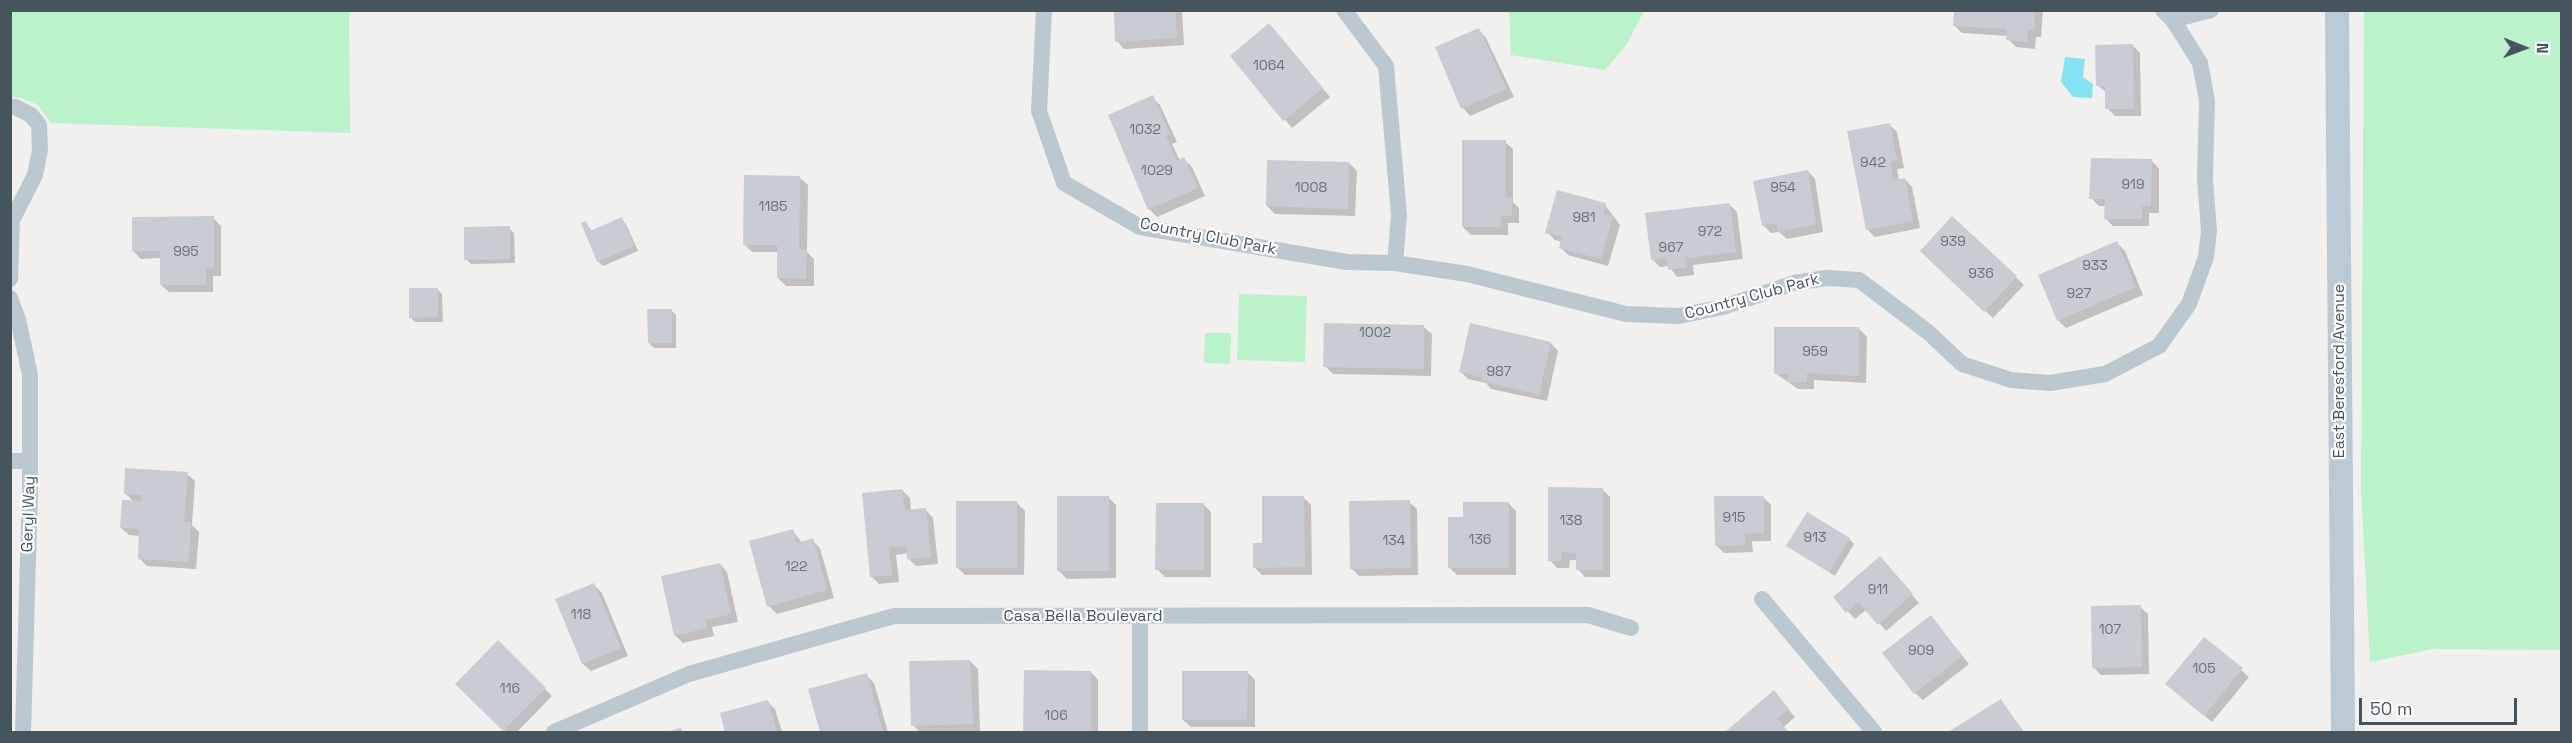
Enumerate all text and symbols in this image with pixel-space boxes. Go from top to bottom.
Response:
north arrow [2494,18,2554,78]
text: N [2532,43,2553,54]
house number: 1064 [1253,58,1285,74]
house number: 1032 [1129,122,1161,138]
house number: 942 [1860,155,1886,171]
house number: 1029 [1141,163,1173,179]
house number: 919 [2122,177,2144,193]
house number: 1008 [1295,180,1327,196]
house number: 954 [1770,180,1796,196]
house number: 1185 [759,199,787,215]
house number: 981 [1572,210,1596,226]
street label: Country Club Park [1138,214,1278,260]
house number: 972 [1698,224,1722,240]
house number: 939 [1940,234,1966,250]
house number: 967 [1659,240,1683,256]
house number: 995 [173,244,199,260]
house number: 933 [2082,258,2108,274]
house number: 936 [1968,266,1994,282]
street label: Country Club Park [1683,270,1821,324]
street label: East Beresford Avenue [2330,284,2350,458]
house number: 927 [2067,286,2091,302]
house number: 1002 [1359,325,1391,341]
house number: 959 [1802,344,1828,360]
house number: 987 [1486,364,1512,380]
street label: Geryl Way [18,475,40,553]
house number: 915 [1723,510,1745,526]
house number: 138 [1559,513,1583,529]
house number: 913 [1804,530,1826,546]
house number: 136 [1469,532,1491,548]
house number: 134 [1382,533,1406,549]
house number: 122 [785,559,807,575]
house number: 911 [1868,582,1888,598]
house number: 118 [571,607,591,623]
street label: Casa Bella Boulevard [1003,607,1163,627]
house number: 107 [2099,622,2121,638]
house number: 909 [1908,643,1934,659]
house number: 105 [2192,661,2216,677]
house number: 116 [500,681,520,697]
scale bar [2362,686,2520,724]
text: 50 m [2370,697,2412,720]
house number: 106 [1044,708,1068,724]

